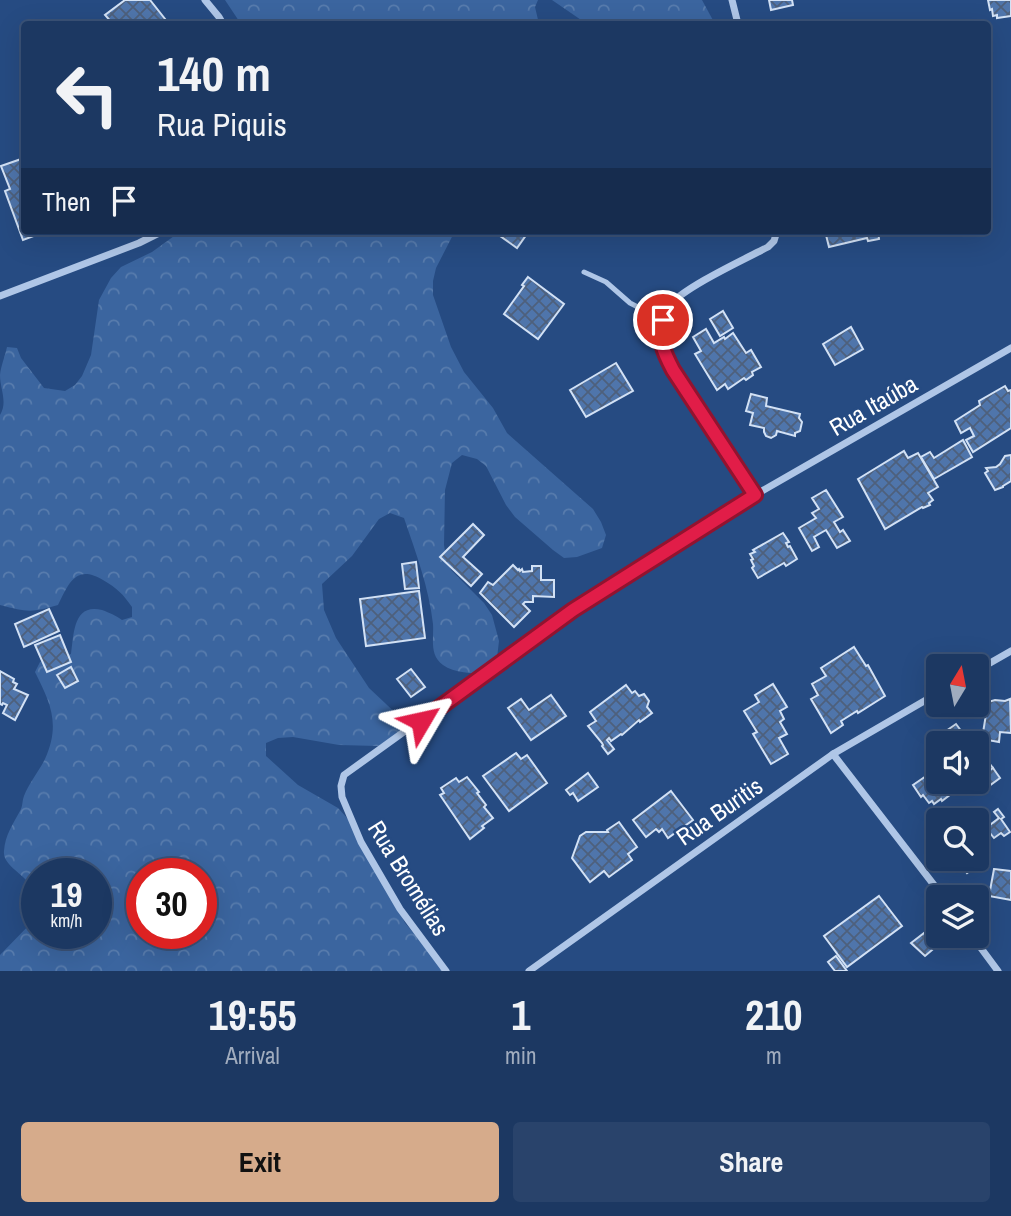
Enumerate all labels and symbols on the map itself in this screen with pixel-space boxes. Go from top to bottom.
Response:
pin [633,290,693,350]
street label: Rua Itaúba [823,367,923,443]
north arrow [926,654,989,718]
position arrow [384,684,458,758]
street label: Rua Buritis [669,770,769,852]
street label: Rua Bromélias [361,814,457,942]
speed limit sign: 30 [126,858,217,949]

